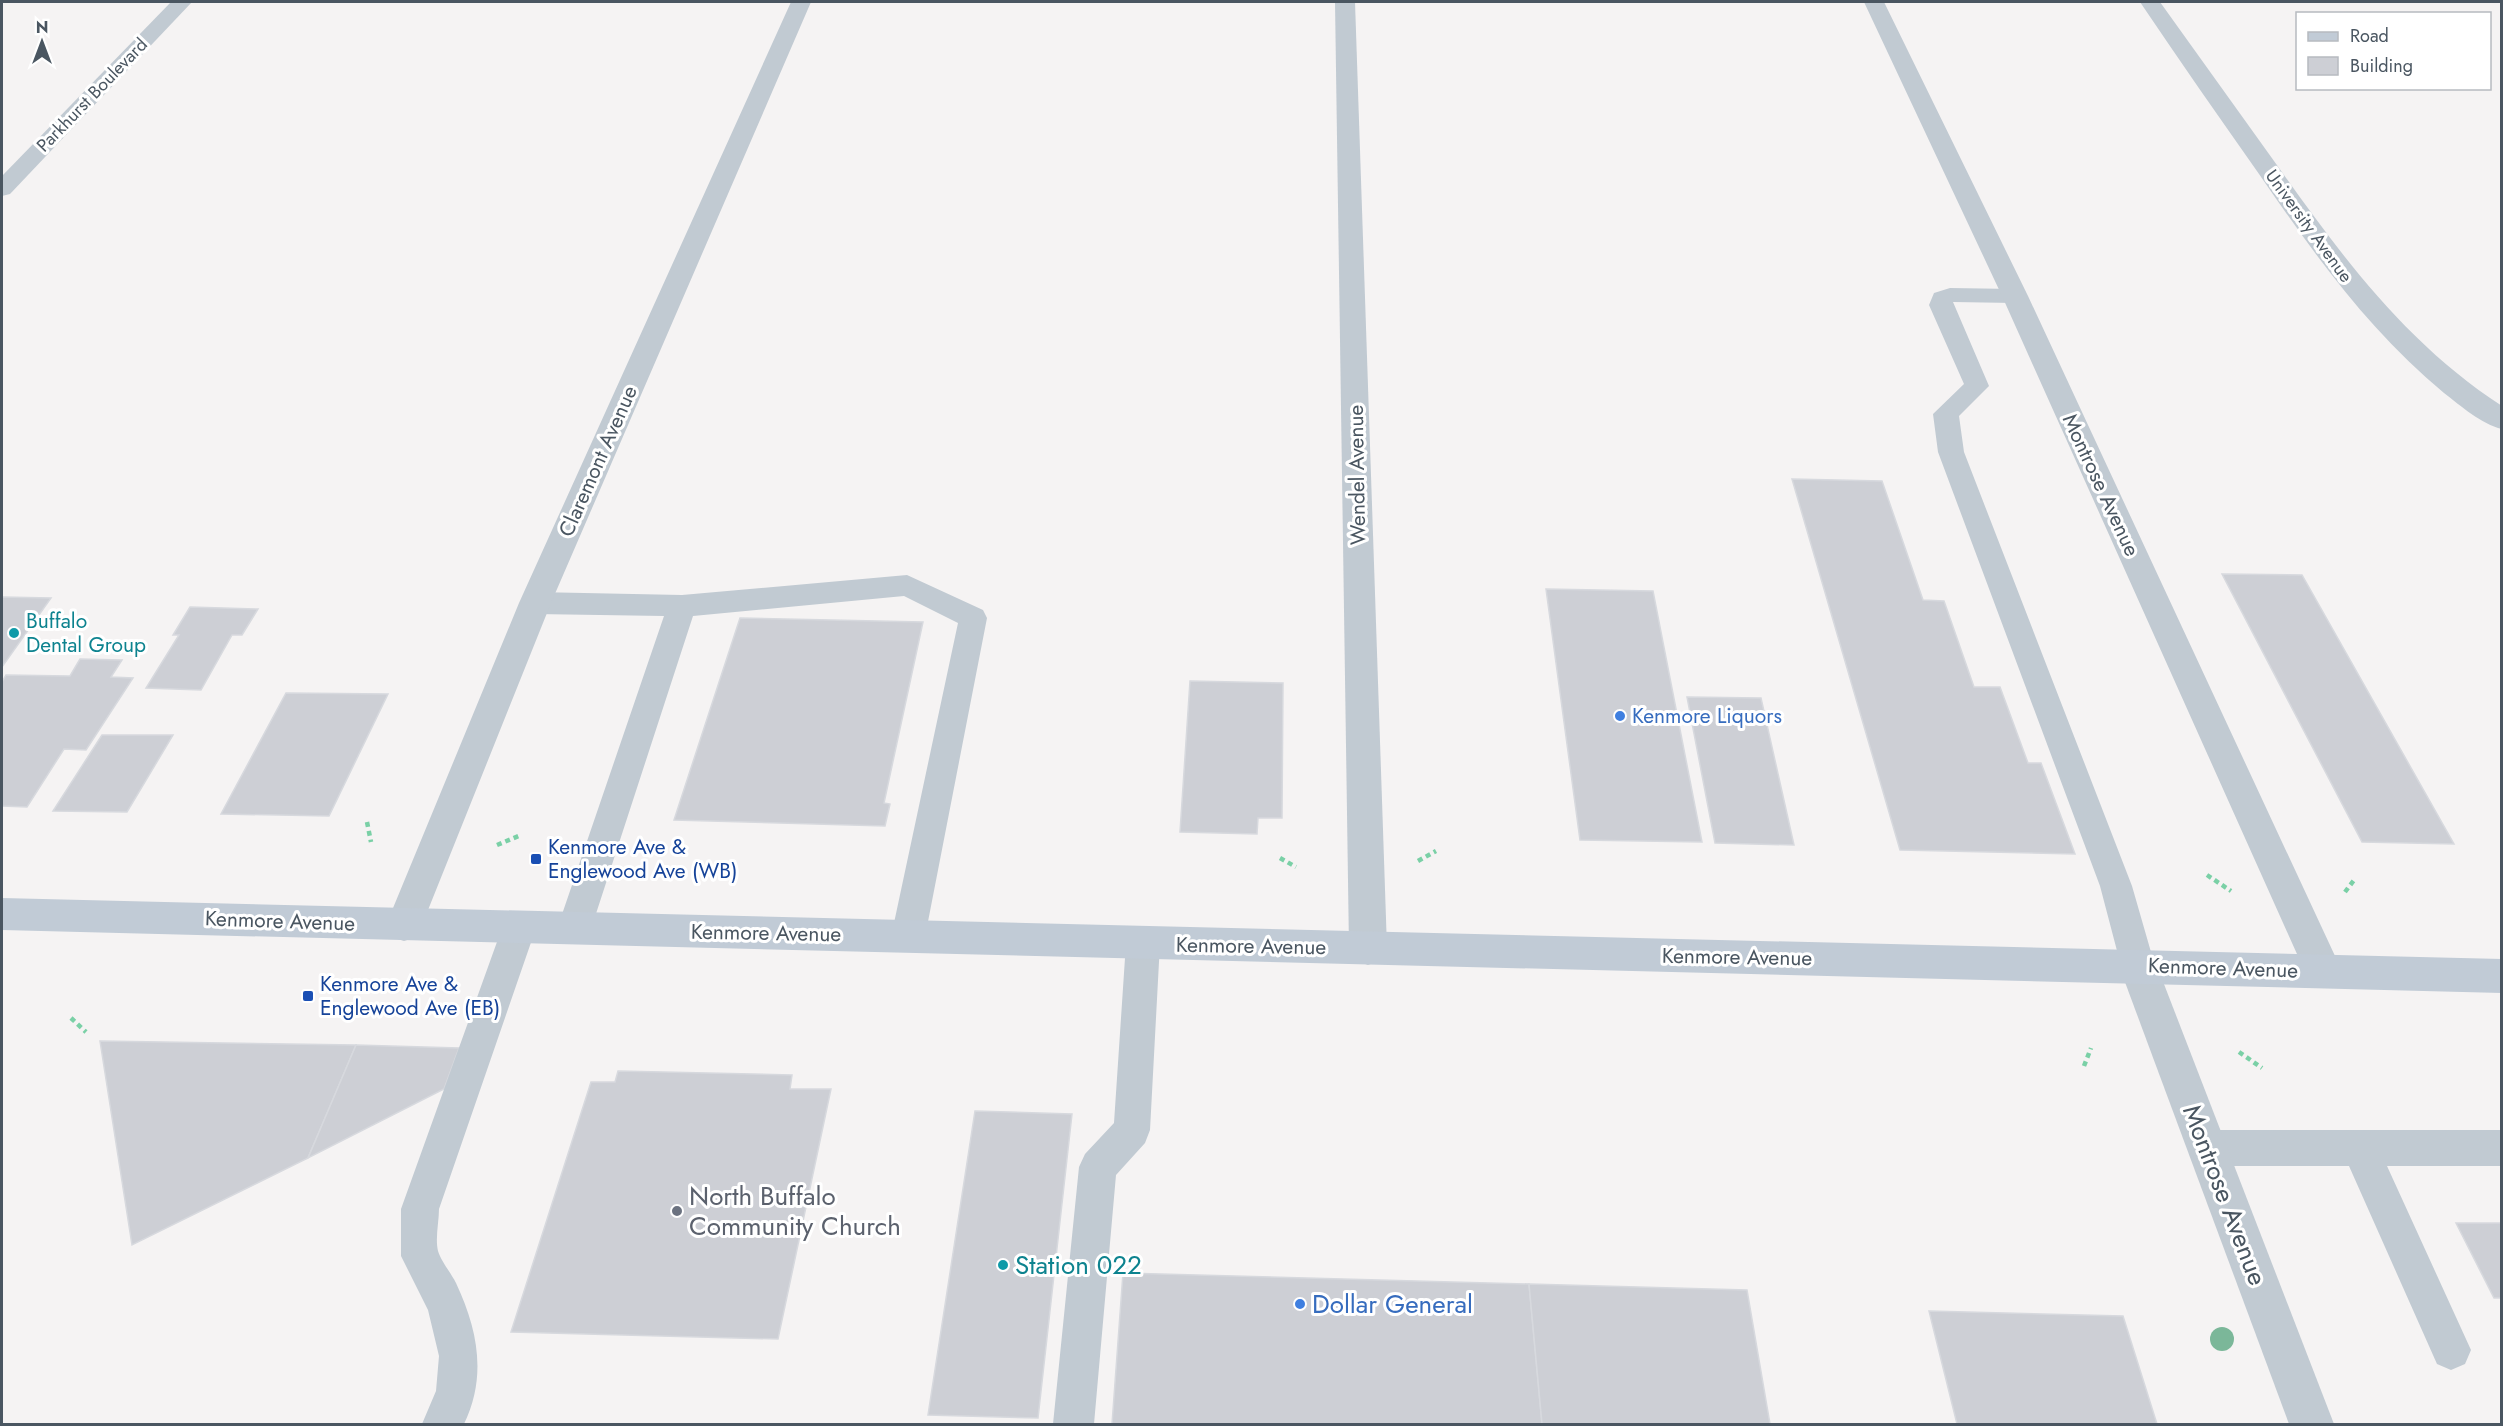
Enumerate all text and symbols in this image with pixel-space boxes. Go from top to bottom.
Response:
north arrow [12,12,72,72]
legend [2296,12,2491,90]
text: N [36,16,48,39]
text: Road [2350,23,2389,49]
street label: Parkhurst Boulevard [31,32,153,158]
text: Building [2350,53,2413,79]
street label: University Avenue [2259,164,2359,288]
street label: Claremont Avenue [551,380,645,541]
street label: Wendel Avenue [1341,404,1373,545]
street label: Montrose Avenue [2055,409,2147,561]
place label: Buffalo Dental Group [26,606,146,660]
marker: Buffalo Dental Group [7,626,21,640]
place label: Kenmore Liquors [1632,701,1782,731]
marker: Kenmore Liquors [1613,709,1627,723]
place label: Kenmore Ave & Englewood Ave (WB) [548,832,737,886]
marker: Kenmore Ave & Englewood Ave (WB) [529,852,543,866]
street label: Kenmore Avenue [204,903,356,939]
street label: Kenmore Avenue [691,917,842,949]
street label: Kenmore Avenue [1176,930,1327,962]
street label: Kenmore Avenue [1662,941,1813,973]
street label: Kenmore Avenue [2147,950,2299,986]
place label: Kenmore Ave & Englewood Ave (EB) [320,969,500,1023]
marker: Kenmore Ave & Englewood Ave (EB) [301,989,315,1003]
street label: Montrose Avenue [2173,1099,2277,1291]
place label: North Buffalo Community Church [689,1177,901,1245]
marker: North Buffalo Community Church [670,1204,684,1218]
place label: Station 022 [1015,1246,1142,1284]
marker: Station 022 [996,1258,1010,1272]
place label: Dollar General [1312,1285,1473,1323]
marker: Dollar General [1293,1297,1307,1311]

